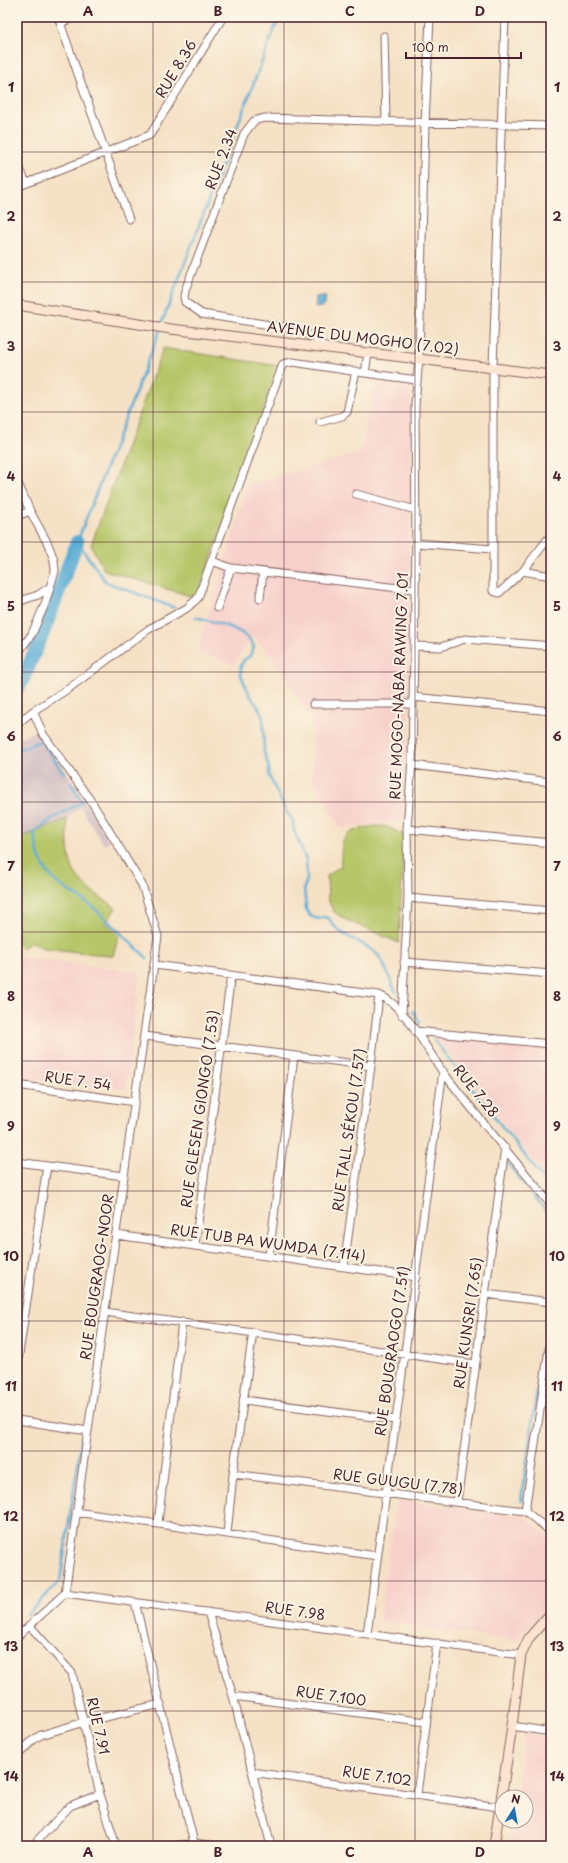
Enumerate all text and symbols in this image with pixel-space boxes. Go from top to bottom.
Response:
text: A [83,1,93,20]
text: B [214,1,223,20]
text: C [345,1,355,20]
text: D [475,1,485,20]
scale bar [406,34,521,60]
street label: RUE 8.36 [150,35,201,102]
text: 100 m [412,38,449,56]
text: 1 [8,77,14,96]
text: 1 [554,77,560,96]
street label: RUE 2.34 [199,125,242,193]
text: 2 [6,206,16,225]
text: 2 [552,206,562,225]
street label: AVENUE DU MOGHO (7.02) [266,315,460,360]
text: 3 [7,336,16,355]
text: 3 [553,336,562,355]
text: 4 [7,466,16,485]
text: 4 [553,466,562,485]
street label: RUE MOGO-NABA RAWING 7.01 [384,572,413,800]
text: 5 [7,596,15,615]
text: 5 [553,596,561,615]
text: 6 [6,726,16,745]
text: 6 [552,726,562,745]
text: 7 [7,856,15,875]
text: 7 [553,856,561,875]
text: 8 [7,986,15,1005]
text: 8 [553,986,561,1005]
street label: RUE GLESEN GIONGO (7.53) [175,1009,224,1209]
street label: RUE TALL SÉKOU (7.57) [327,1047,370,1213]
street label: RUE 7.28 [449,1060,504,1122]
street label: RUE 7. 54 [43,1065,113,1096]
text: 9 [7,1116,15,1135]
text: 9 [553,1116,561,1135]
street label: RUE BOUGRAOG-NOOR [74,1192,119,1361]
street label: RUE TUB PA WUMDA (7.114) [169,1218,367,1267]
text: 10 [3,1246,19,1265]
text: 10 [549,1246,565,1265]
street label: RUE KUNSRI (7.65) [448,1256,487,1390]
street label: RUE BOUGRAOGO (7.51) [369,1264,414,1437]
text: 11 [5,1376,17,1395]
text: 11 [551,1376,563,1395]
street label: RUE GUUGU (7.78) [332,1463,464,1500]
text: 12 [3,1506,19,1525]
text: 12 [549,1506,565,1525]
street label: RUE 7.98 [264,1596,327,1625]
text: 13 [4,1636,19,1655]
text: 13 [550,1636,565,1655]
street label: RUE 7.100 [295,1680,368,1711]
street label: RUE 7.91 [82,1695,115,1757]
street label: RUE 7.102 [341,1760,413,1791]
text: 14 [3,1766,19,1785]
text: 14 [549,1766,565,1785]
north arrow [494,1789,534,1829]
text: N [510,1790,522,1808]
text: A [83,1842,93,1861]
text: B [214,1842,223,1861]
text: C [345,1842,355,1861]
text: D [475,1842,485,1861]

